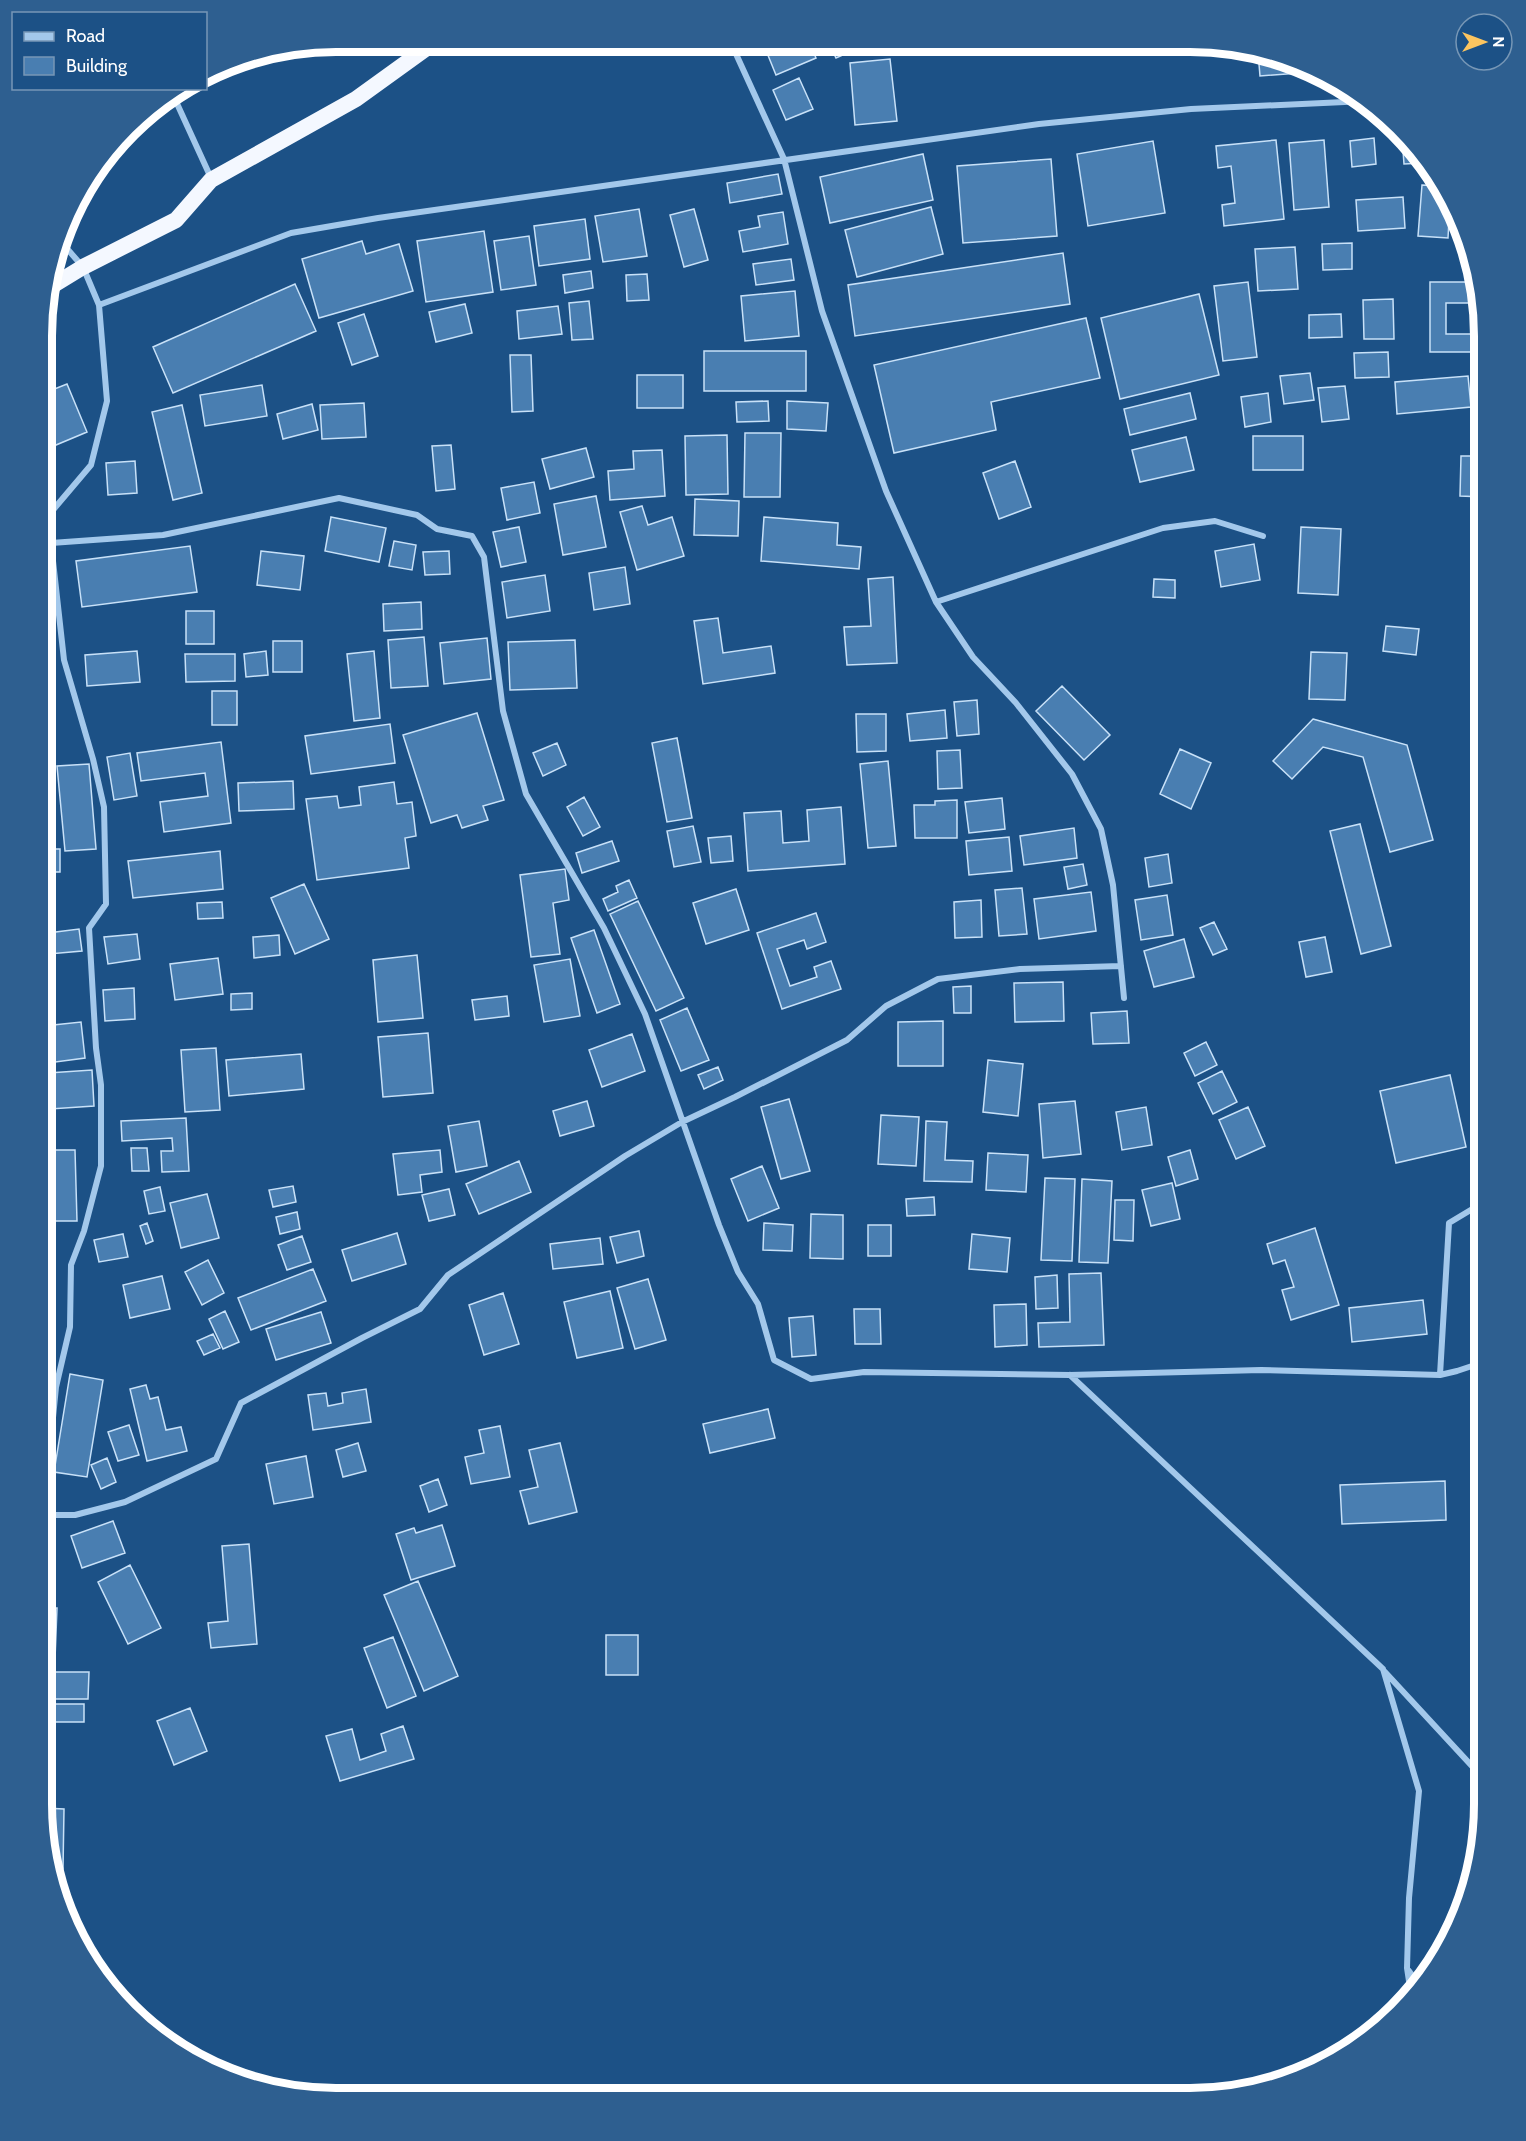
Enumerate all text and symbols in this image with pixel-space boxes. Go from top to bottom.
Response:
legend [12,12,207,90]
north arrow [1454,12,1514,72]
text: Road [66,25,105,47]
text: N [1489,36,1508,48]
text: Building [66,55,128,77]

